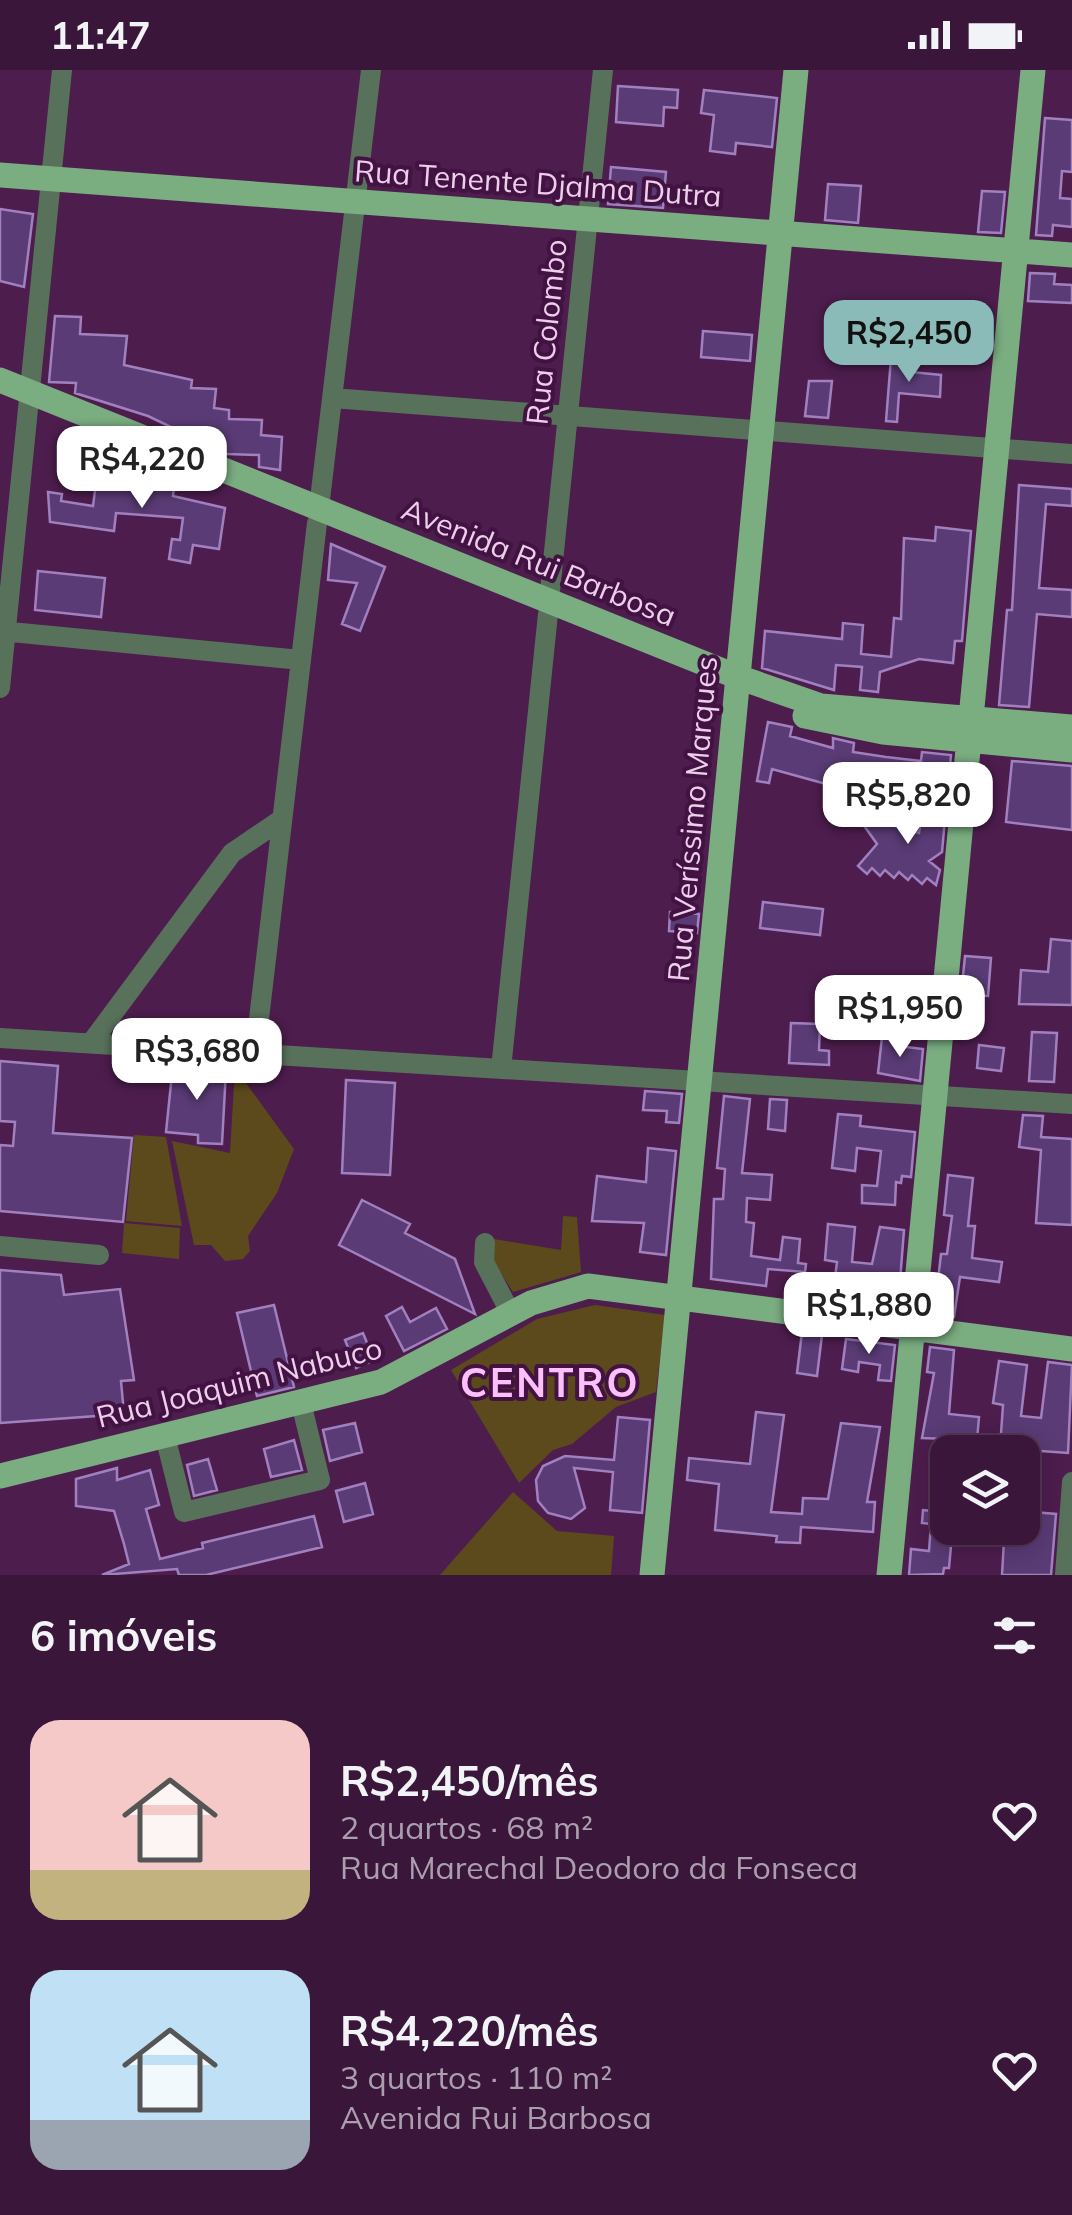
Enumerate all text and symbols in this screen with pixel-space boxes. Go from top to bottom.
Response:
text: 11:47 [50,11,151,59]
street label: Rua Tenente Djalma Dutra [353,151,723,215]
street label: Rua Colombo [517,237,575,427]
pin: R$2,450 [817,300,1001,385]
text: R$2,450 [846,312,972,352]
pin: R$4,220 [50,426,234,511]
text: R$4,220 [79,438,205,478]
street label: Avenida Rui Barbosa [396,490,682,634]
street label: Rua Veríssimo Marques [659,655,725,983]
pin: R$5,820 [816,762,1000,847]
text: R$5,820 [845,774,971,814]
pin: R$1,950 [808,975,992,1060]
text: R$1,950 [837,987,963,1027]
pin: R$3,680 [105,1018,289,1103]
text: R$3,680 [134,1030,260,1070]
pin: R$1,880 [777,1272,961,1357]
text: R$1,880 [806,1284,932,1324]
street label: Rua Joaquim Nabuco [92,1328,386,1436]
district label: CENTRO [460,1357,640,1407]
map controls [930,1435,1040,1545]
button: layers [930,1435,1040,1545]
icon: filters [987,1608,1042,1663]
text: 6 imóveis [30,1609,217,1662]
text: R$2,450/mês [340,1754,598,1807]
icon: home [110,1760,230,1880]
icon: heart [987,1793,1042,1848]
text: 2 quartos · 68 m² [340,1807,593,1847]
text: Rua Marechal Deodoro da Fonseca [340,1847,858,1887]
text: R$4,220/mês [340,2004,598,2057]
icon: home [110,2010,230,2130]
icon: heart [987,2043,1042,2098]
text: 3 quartos · 110 m² [340,2057,612,2097]
text: Avenida Rui Barbosa [340,2097,652,2137]

